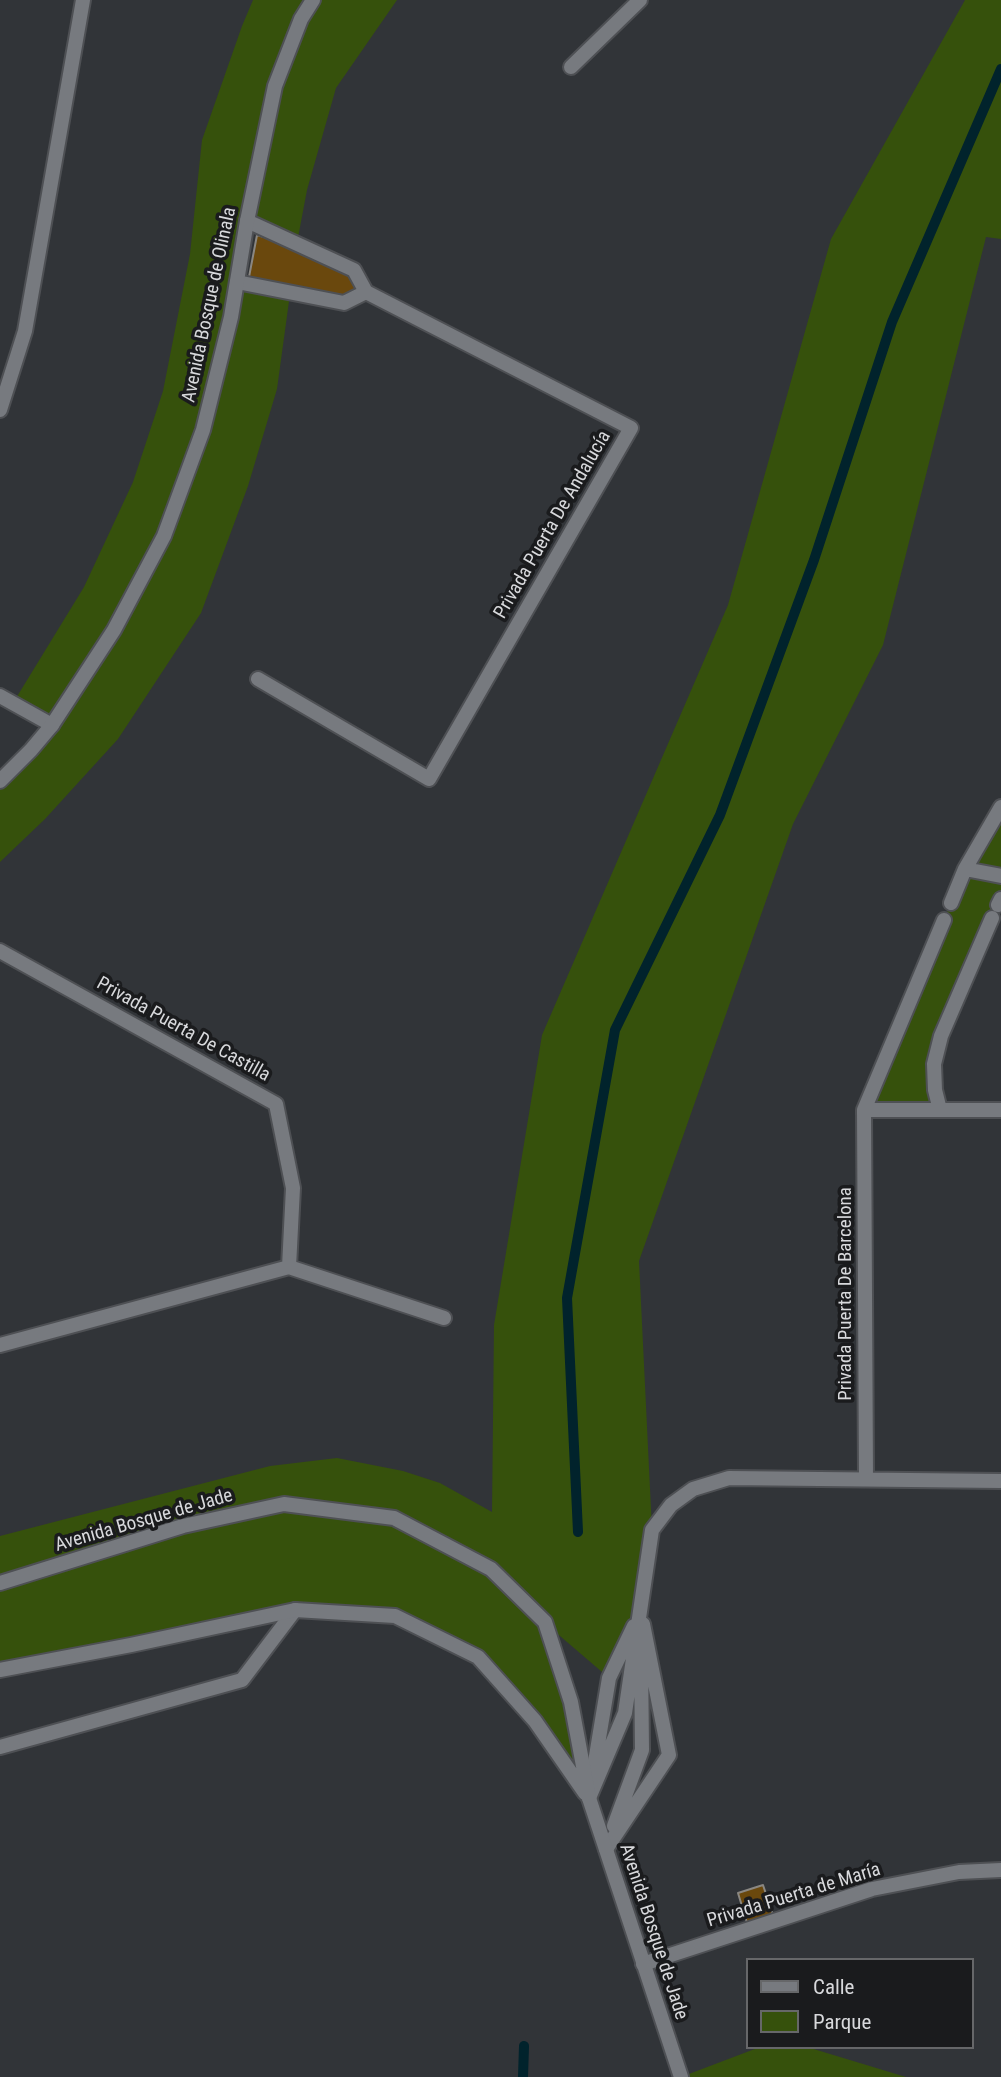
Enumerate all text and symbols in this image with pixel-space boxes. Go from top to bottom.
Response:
street label: Avenida Bosque de Olinala [178,205,242,405]
street label: Privada Puerta De Andalucía [490,427,616,623]
street label: Privada Puerta De Castilla [92,973,274,1087]
street label: Privada Puerta De Barcelona [835,1187,857,1401]
street label: Avenida Bosque de Jade [53,1485,235,1557]
street label: Avenida Bosque de Jade [614,1841,692,2023]
street label: Privada Puerta de María [705,1859,883,1933]
legend [746,1958,973,2049]
text: Calle [813,1975,854,1999]
text: Parque [813,2010,871,2034]

